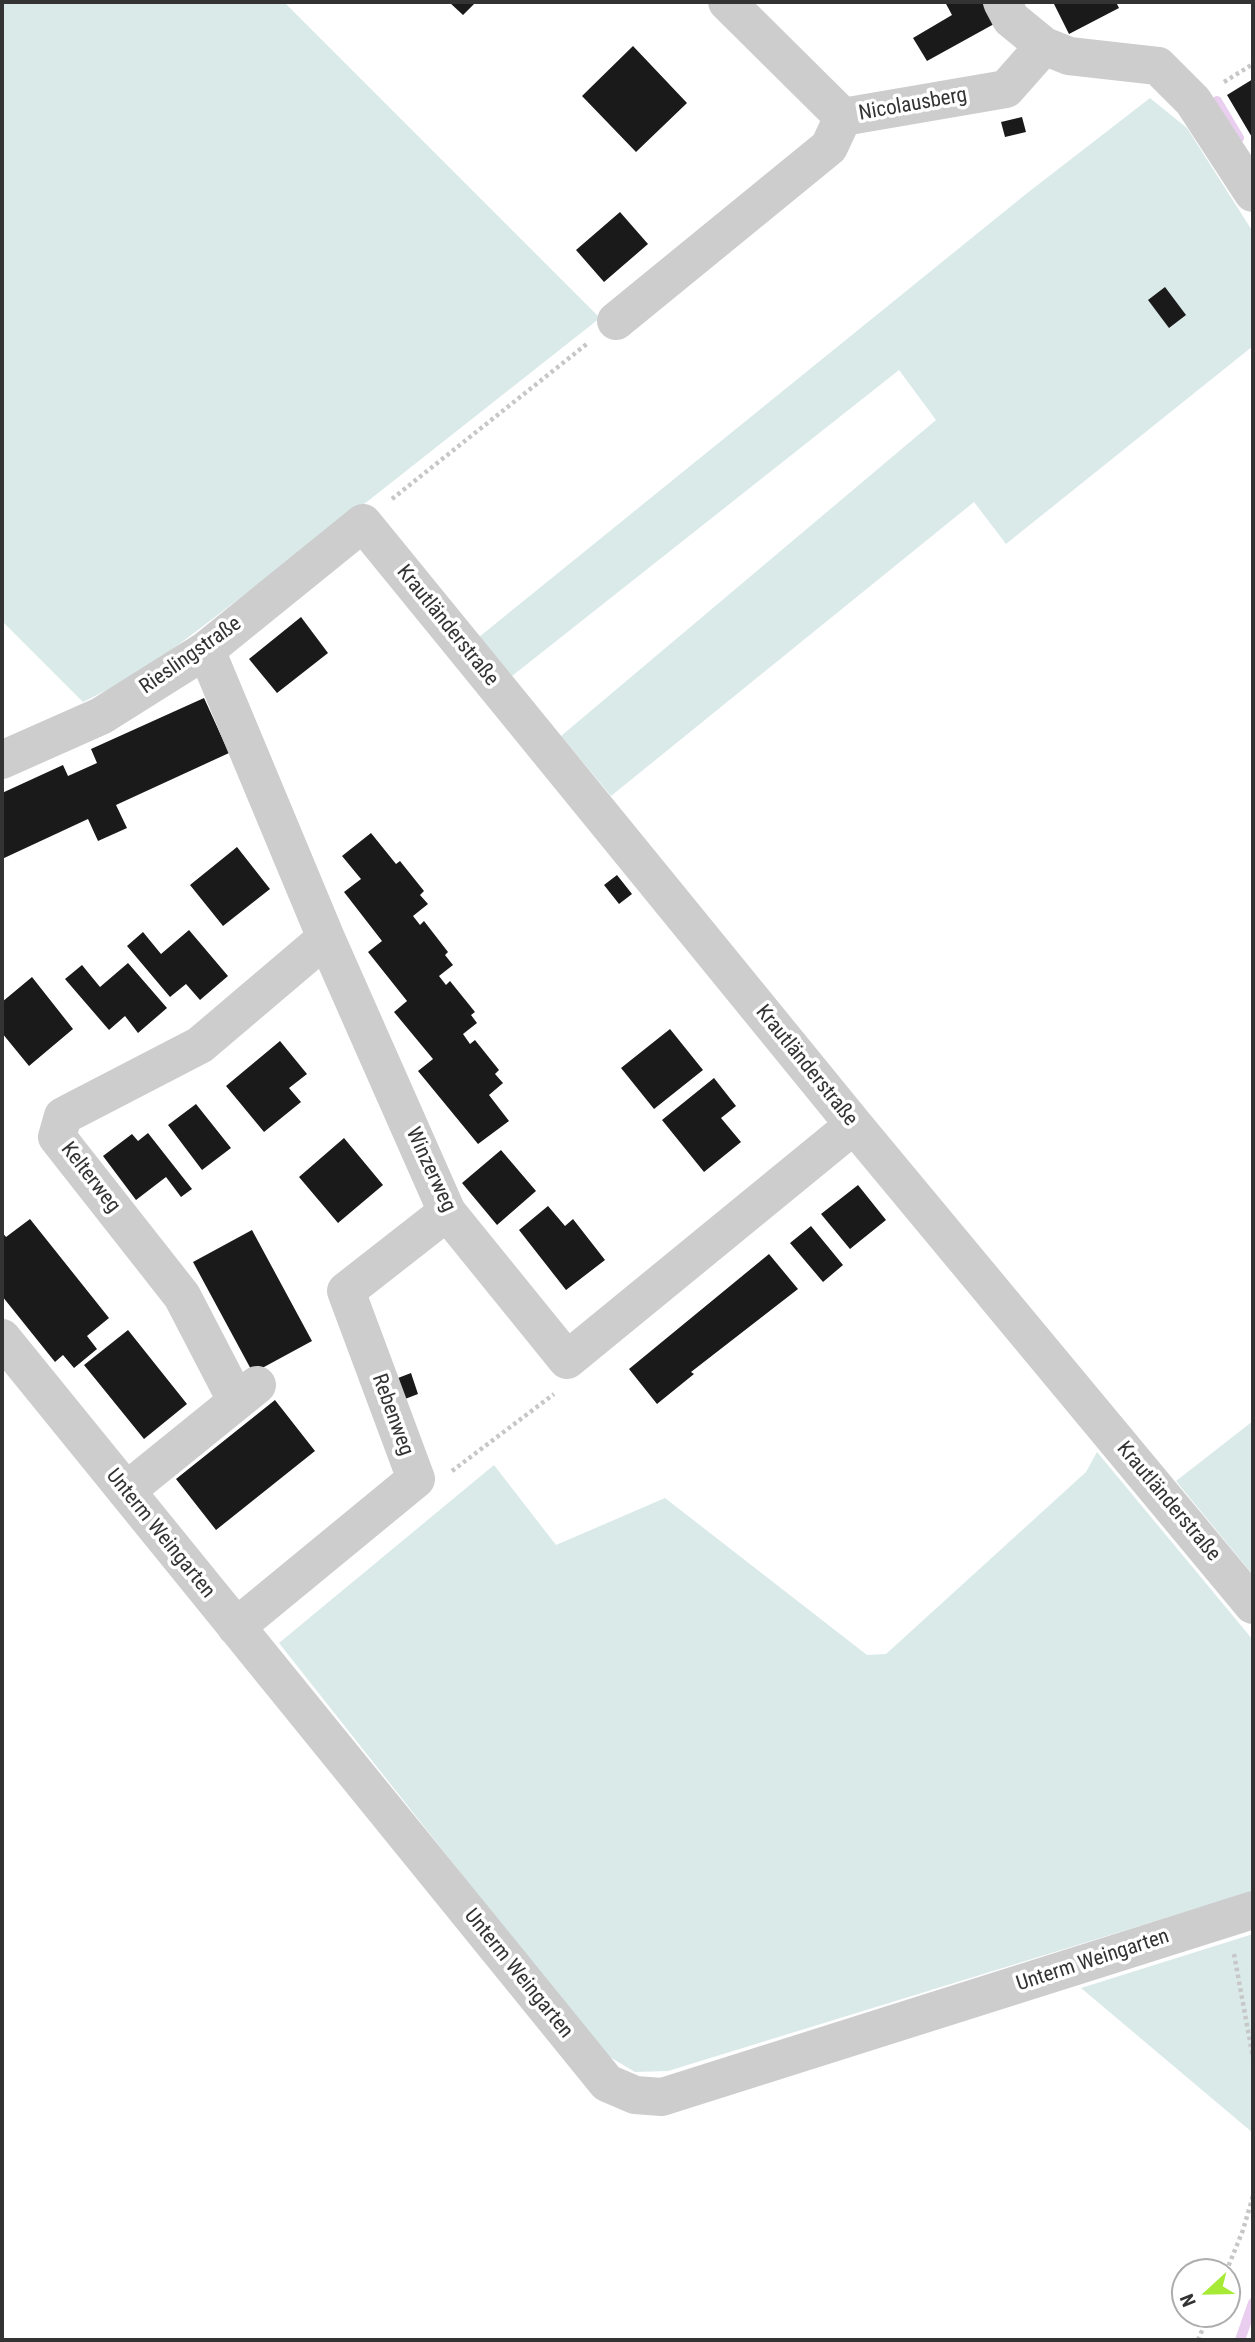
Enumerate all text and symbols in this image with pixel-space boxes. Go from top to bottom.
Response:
street label: Nicolausberg [857,83,969,127]
street label: Krautländerstraße [391,560,503,692]
street label: Rieslingstraße [135,612,247,700]
street label: Krautländerstraße [750,1000,862,1132]
street label: Winzerweg [399,1124,461,1216]
street label: Kelterweg [55,1138,125,1218]
street label: Rebenweg [366,1371,418,1459]
street label: Krautländerstraße [1111,1437,1225,1567]
street label: Unterm Weingarten [100,1464,220,1604]
street label: Unterm Weingarten [458,1904,578,2044]
street label: Unterm Weingarten [1013,1924,1173,1998]
north arrow [1171,2258,1241,2328]
text: N [1175,2291,1201,2310]

